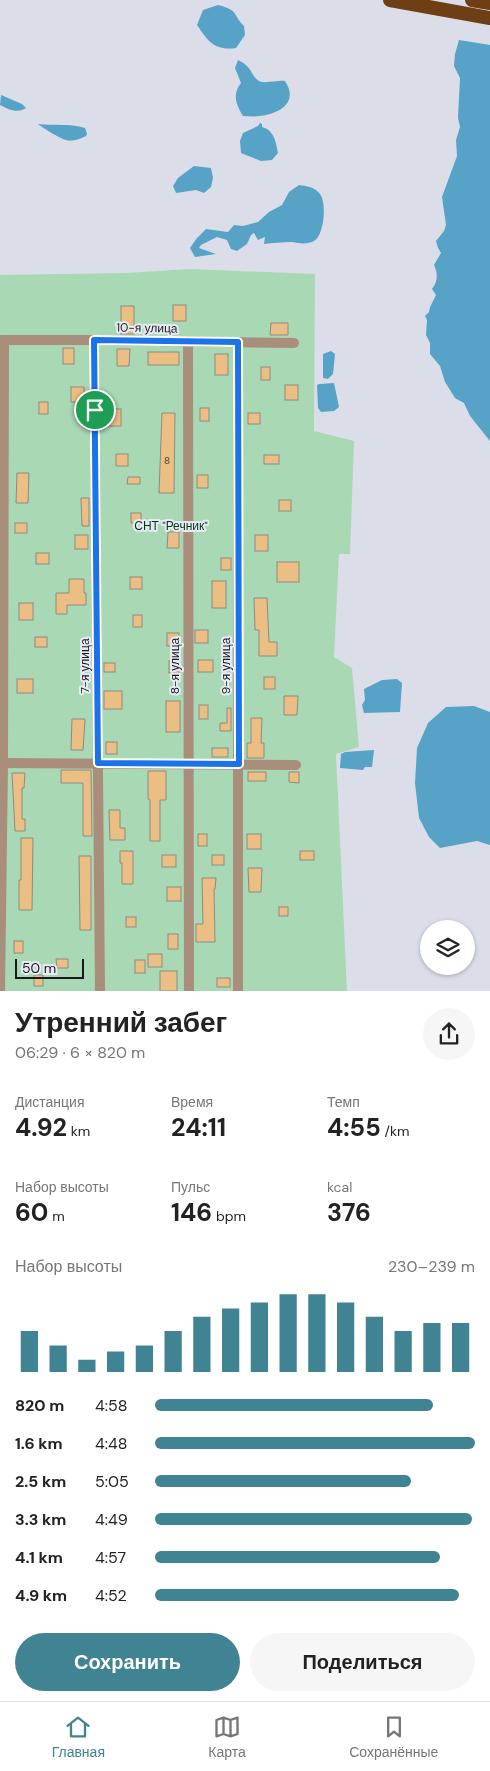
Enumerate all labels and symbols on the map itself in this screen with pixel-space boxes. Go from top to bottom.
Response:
street label: 10-я улица [116,319,178,337]
pin [74,389,116,431]
house number: 8 [164,454,170,467]
park label: СНТ "Речник" [134,518,208,534]
street label: 8-я улица [167,637,183,694]
street label: 9-я улица [218,637,234,694]
street label: 7-я улица [77,638,93,694]
scale bar [15,956,84,979]

